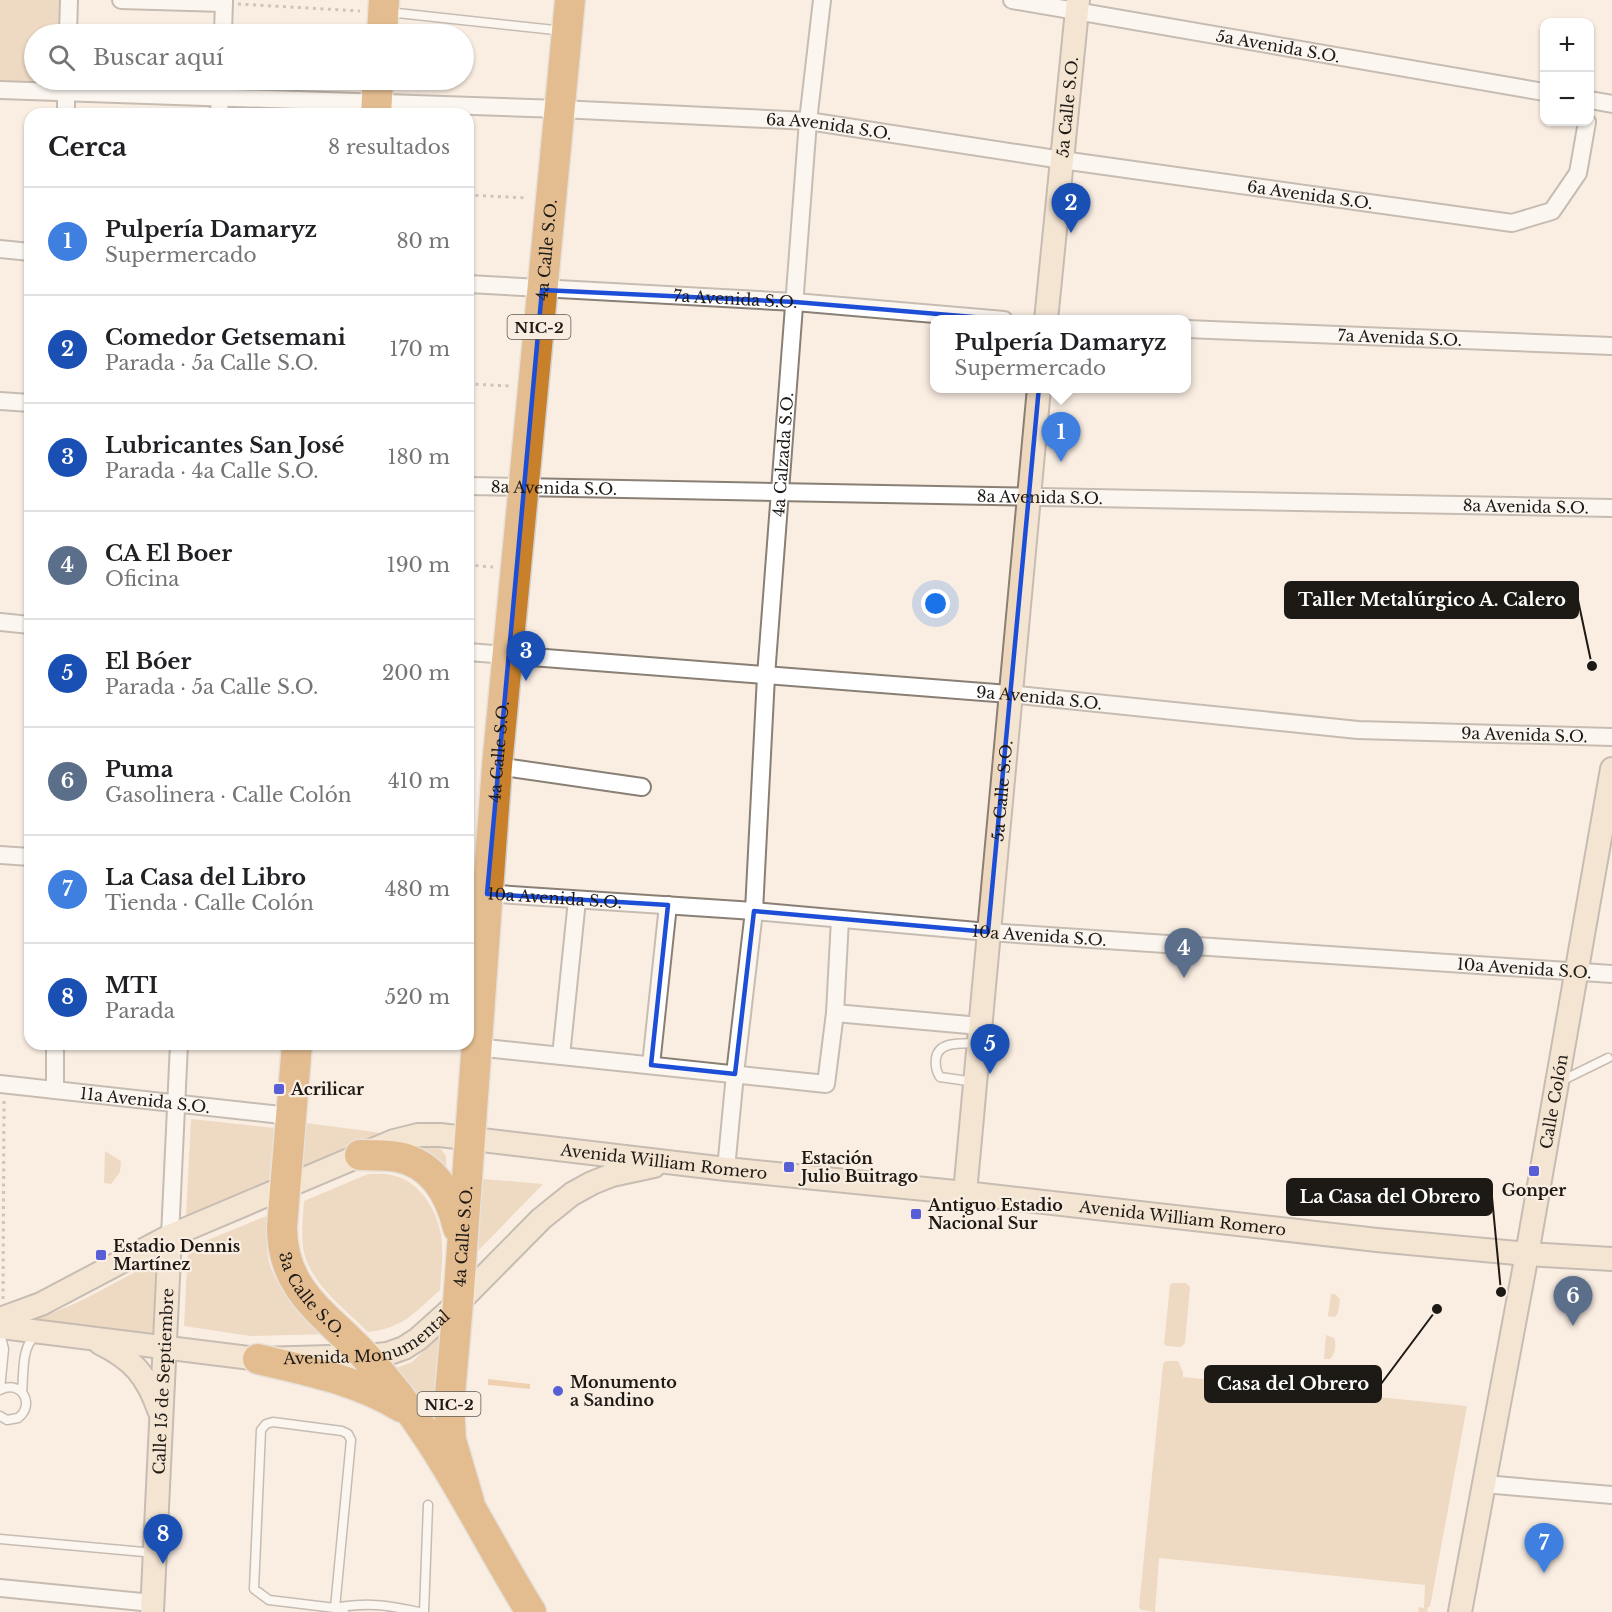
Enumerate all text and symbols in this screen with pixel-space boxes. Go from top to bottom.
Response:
map controls [1540,18,1594,126]
button: + [1540,18,1594,72]
search box [24,24,474,90]
street label: 5a Avenida S.O. [1215,25,1342,67]
icon: search [45,41,78,74]
text: Buscar aquí [93,44,224,71]
street label: 5a Calle S.O. [1052,56,1082,158]
button: − [1540,72,1594,126]
street label: 6a Avenida S.O. [766,109,893,144]
text: Cerca [48,131,127,163]
text: 8 resultados [328,135,450,159]
street label: 6a Avenida S.O. [1246,176,1374,213]
pin: 2 [1052,184,1090,233]
street label: 4a Calle S.O. [531,198,561,301]
text: Pulpería Damaryz [105,216,317,243]
text: 1 [63,229,72,253]
text: 80 m [396,229,450,253]
text: Supermercado [105,243,257,267]
street label: 7a Avenida S.O. [673,285,799,312]
road number: NIC-2 [508,315,570,339]
popup [930,315,1191,393]
text: Comedor Getsemani [105,324,346,351]
street label: 7a Avenida S.O. [1337,325,1462,350]
text: Pulpería Damaryz [954,329,1167,356]
text: 2 [61,337,74,361]
text: 170 m [390,337,450,361]
text: Parada · 5a Calle S.O. [105,351,318,375]
text: Supermercado [954,356,1106,380]
street label: 4a Calzada S.O. [768,392,797,517]
pin: 1 [1042,412,1080,462]
text: Lubricantes San José [105,432,344,459]
text: 3 [61,445,74,469]
text: 180 m [387,445,450,469]
text: Parada · 4a Calle S.O. [105,459,319,483]
street label: 8a Avenida S.O. [491,476,617,499]
street label: 8a Avenida S.O. [977,486,1103,508]
street label: 8a Avenida S.O. [1463,495,1589,518]
text: CA El Boer [105,540,232,567]
text: 4 [61,553,74,577]
text: 190 m [387,553,450,577]
text: Oficina [105,567,179,591]
callout: Taller Metalúrgico A. Calero [1285,582,1578,618]
your location [921,589,950,618]
text: Taller Metalúrgico A. Calero [1298,589,1566,611]
pin: 3 [506,632,546,681]
text: El Bóer [105,648,191,675]
text: 5 [62,661,73,685]
text: 200 m [382,661,450,685]
text: Parada · 5a Calle S.O. [105,675,318,699]
street label: 9a Avenida S.O. [975,681,1103,714]
street label: 4a Calle S.O. [484,700,513,803]
street label: 9a Avenida S.O. [1461,723,1588,746]
street label: 5a Calle S.O. [987,739,1017,842]
text: Puma [105,756,173,783]
text: 6 [61,769,74,793]
text: 410 m [388,769,450,793]
text: Gasolinera · Calle Colón [105,783,352,807]
text: La Casa del Libro [105,864,306,891]
text: 7 [62,877,73,901]
text: 480 m [385,877,450,901]
street label: 10a Avenida S.O. [487,883,623,912]
text: Tienda · Calle Colón [105,891,314,915]
street label: 10a Avenida S.O. [971,921,1107,950]
pin: 4 [1164,928,1204,978]
street label: 10a Avenida S.O. [1456,954,1592,983]
text: MTI [105,972,158,999]
text: 8 [61,985,74,1009]
text: 520 m [385,985,450,1009]
text: Parada [105,999,175,1023]
pin: 5 [970,1024,1010,1074]
street label: Calle Colón [1536,1053,1572,1150]
place label: Acrilicar [290,1079,364,1099]
marker: Acrilicar [272,1082,286,1096]
street label: 11a Avenida S.O. [79,1083,211,1117]
street label: Avenida William Romero [558,1139,768,1183]
place label: Estación Julio Buitrago [798,1148,918,1186]
marker: Estación Julio Buitrago [782,1160,796,1174]
marker: Gonper [1527,1164,1541,1178]
callout: La Casa del Obrero [1287,1179,1492,1215]
place label: Gonper [1502,1180,1566,1200]
street label: 4a Calle S.O. [449,1185,477,1288]
text: La Casa del Obrero [1300,1186,1481,1208]
place label: Antiguo Estadio Nacional Sur [927,1195,1063,1233]
street label: Avenida William Romero [1077,1196,1287,1240]
marker: Antiguo Estadio Nacional Sur [909,1207,923,1221]
place label: Estadio Dennis Martínez [113,1236,240,1274]
marker: Estadio Dennis Martínez [94,1248,108,1262]
street label: 3a Calle S.O. [275,1250,350,1341]
pin: 6 [1554,1276,1592,1326]
street label: Calle 15 de Septiembre [149,1288,177,1475]
street label: Avenida Monumental [282,1306,454,1368]
callout: Casa del Obrero [1205,1366,1381,1402]
place label: Monumento a Sandino [570,1372,677,1410]
text: Casa del Obrero [1217,1373,1369,1395]
marker: Monumento a Sandino [551,1384,565,1398]
road number: NIC-2 [418,1392,480,1416]
pin: 8 [144,1514,182,1564]
pin: 7 [1524,1524,1564,1573]

